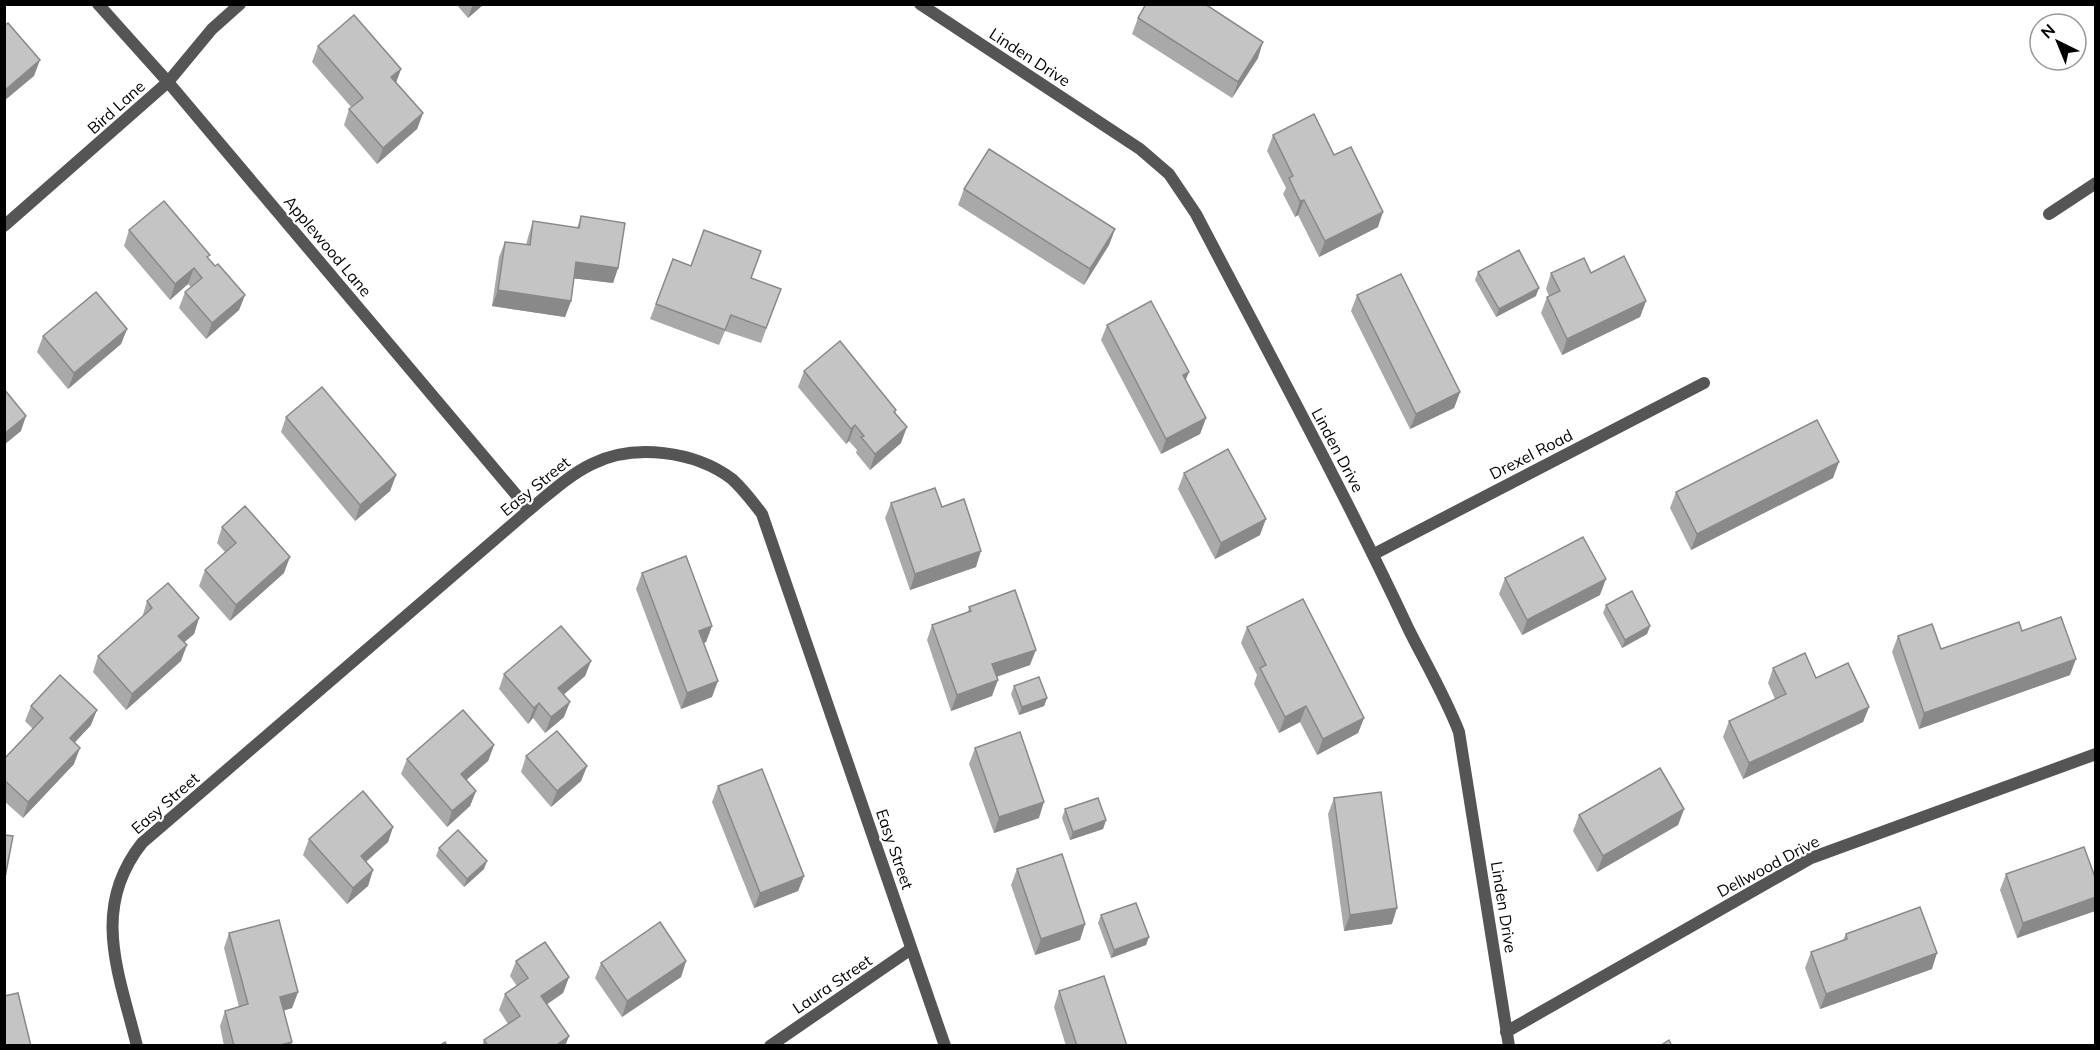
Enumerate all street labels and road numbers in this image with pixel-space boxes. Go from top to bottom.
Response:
street label: Linden Drive [986,23,1074,91]
street label: Bird Lane [83,76,149,138]
street label: Applewood Lane [280,191,376,301]
street label: Linden Drive [1307,405,1369,495]
street label: Drexel Road [1486,425,1576,483]
street label: Easy Street [496,452,574,520]
street label: Easy Street [127,768,203,838]
street label: Easy Street [872,806,918,892]
street label: Dellwood Drive [1714,831,1822,901]
street label: Linden Drive [1487,860,1521,954]
street label: Laura Street [789,950,876,1018]

